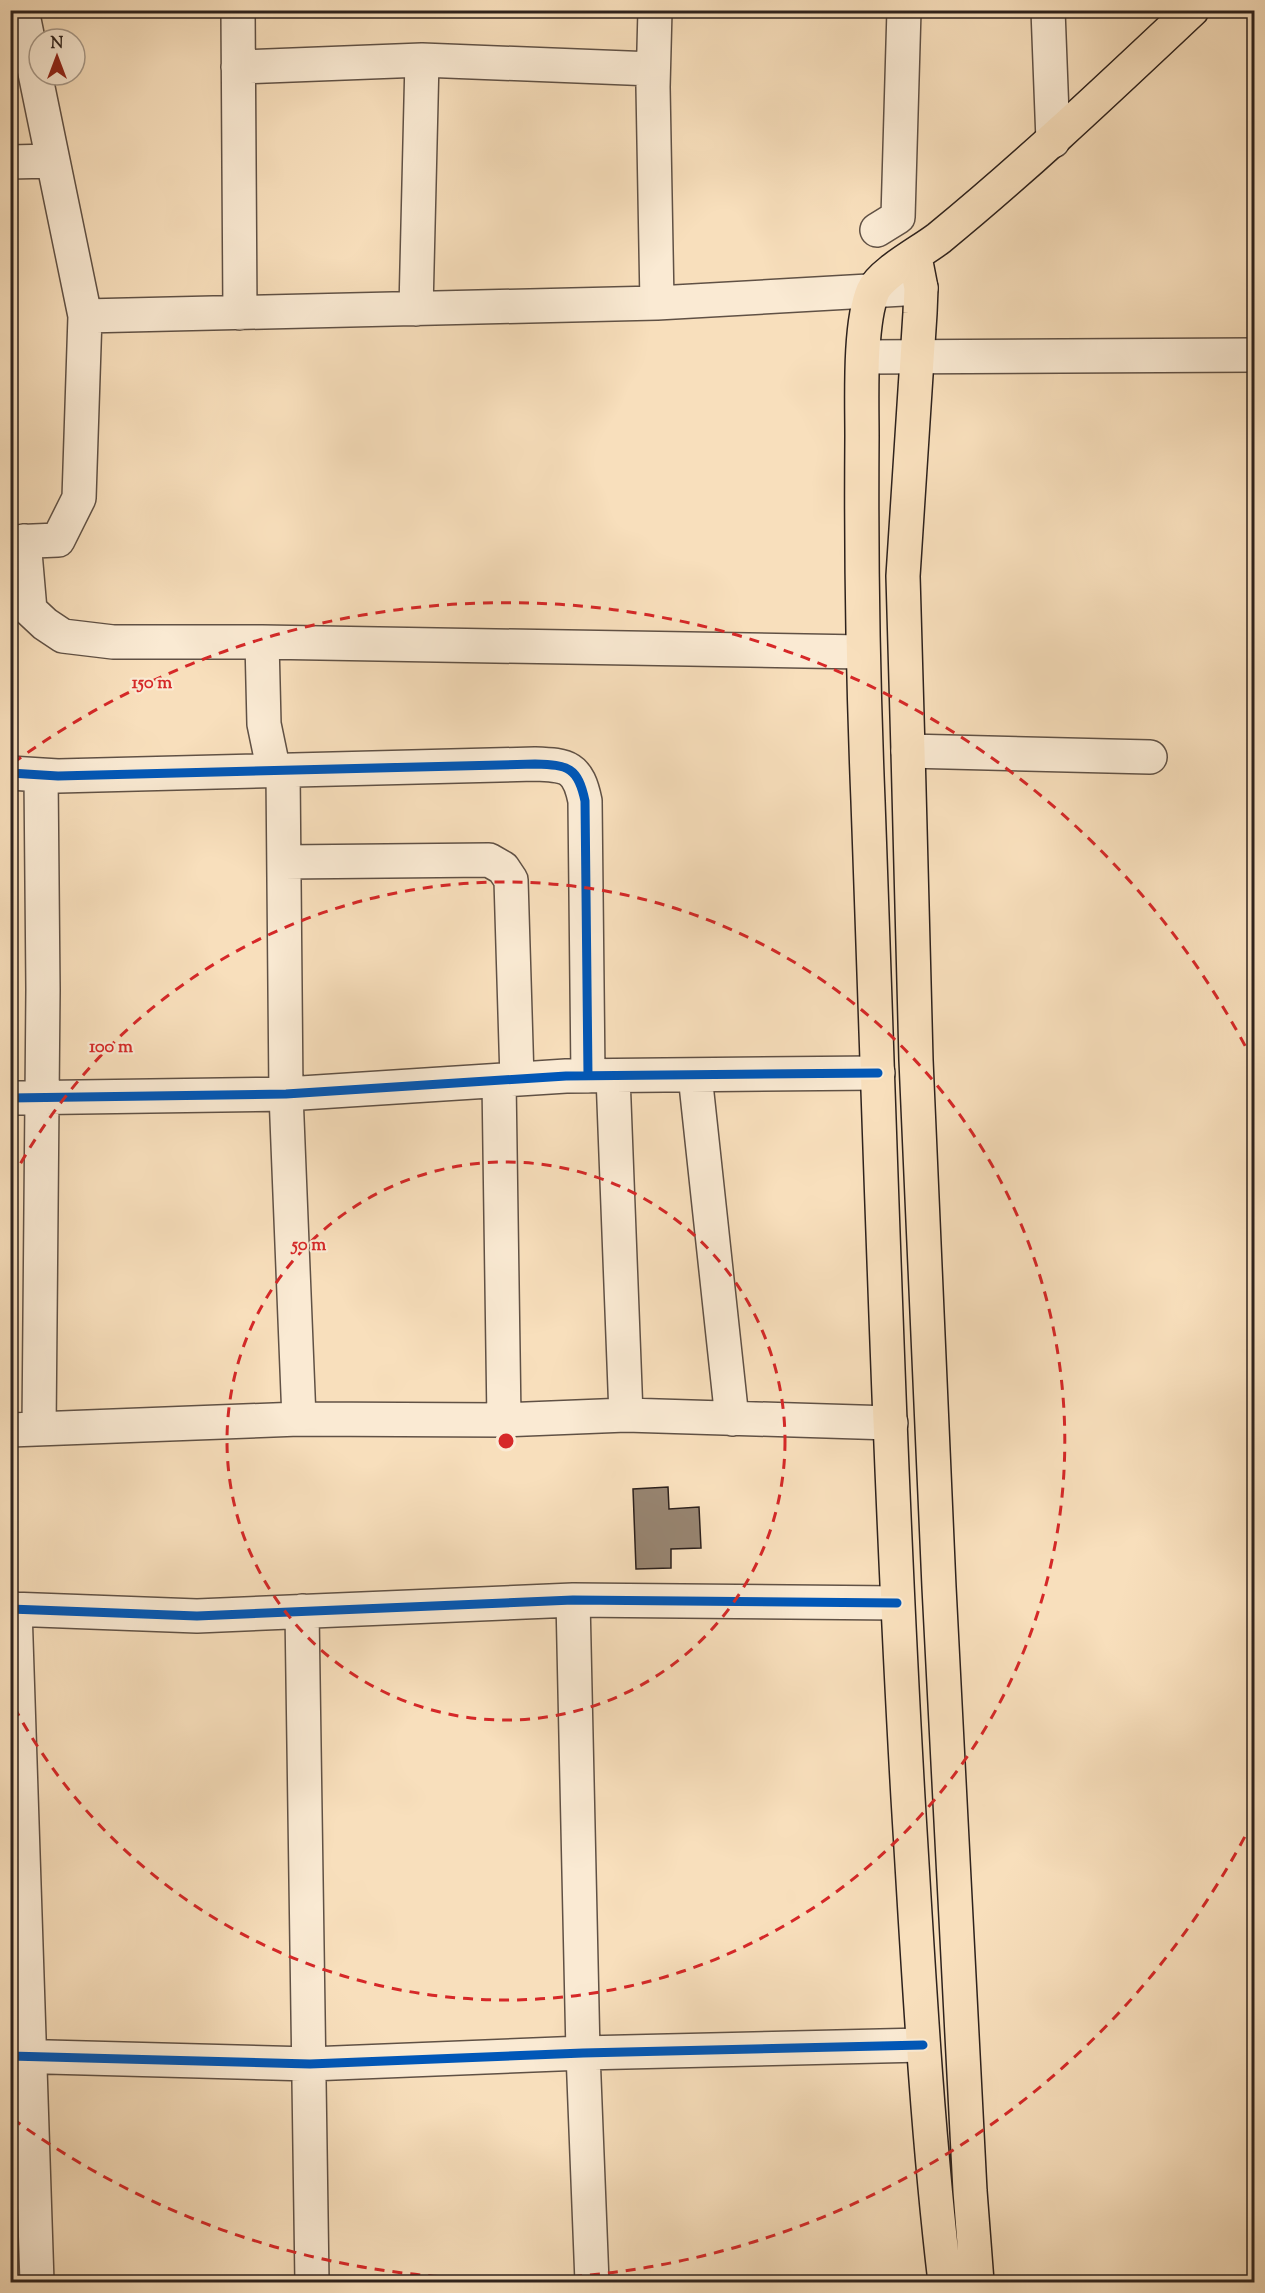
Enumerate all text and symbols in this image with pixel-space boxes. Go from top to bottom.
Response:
north arrow [27,27,87,87]
text: N [51,33,64,56]
text: 150 m [132,671,172,697]
text: 100 m [89,1035,133,1061]
text: 50 m [290,1233,326,1259]
centre of rings [496,1431,516,1451]

